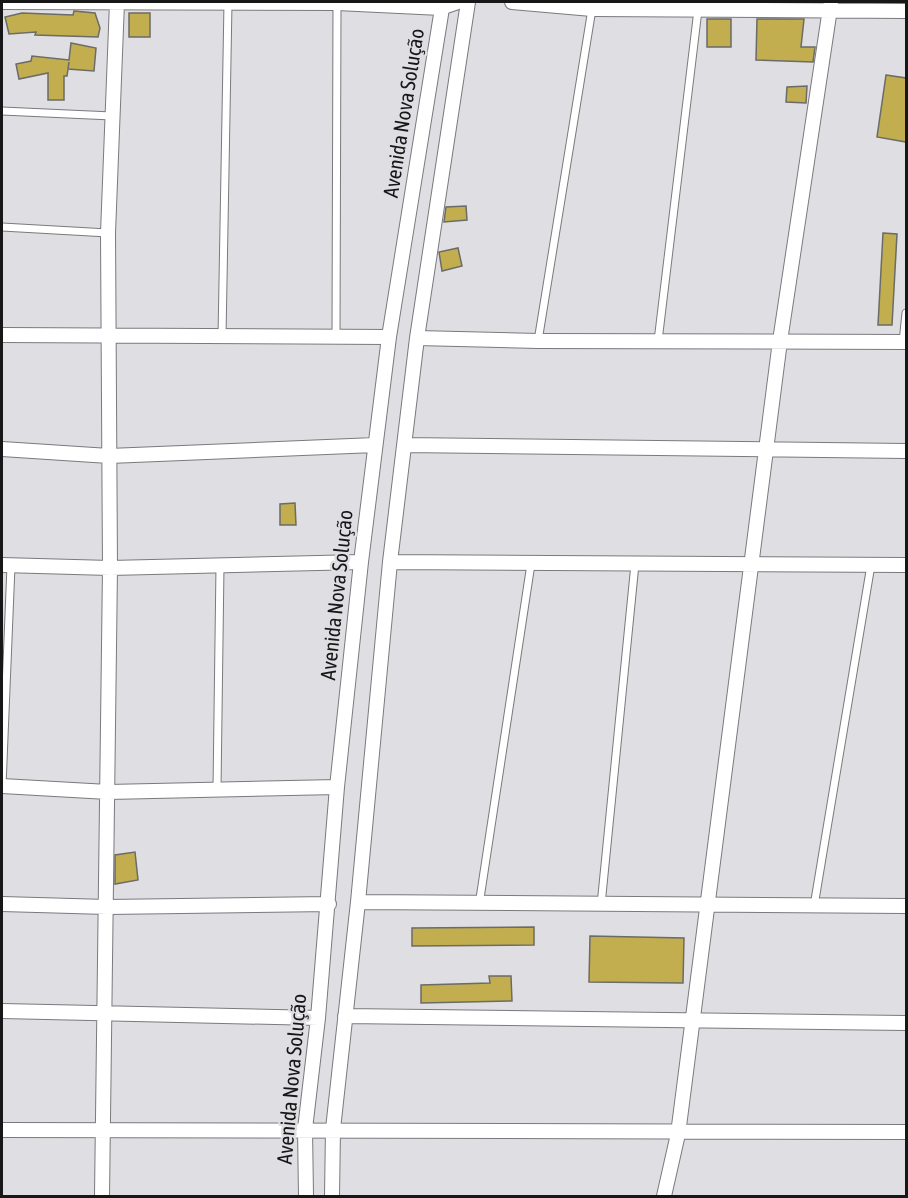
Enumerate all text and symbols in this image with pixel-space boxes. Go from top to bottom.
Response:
street label: Avenida Nova Solução [378,27,428,199]
street label: Avenida Nova Solução [315,509,357,681]
street label: Avenida Nova Solução [272,993,310,1165]

